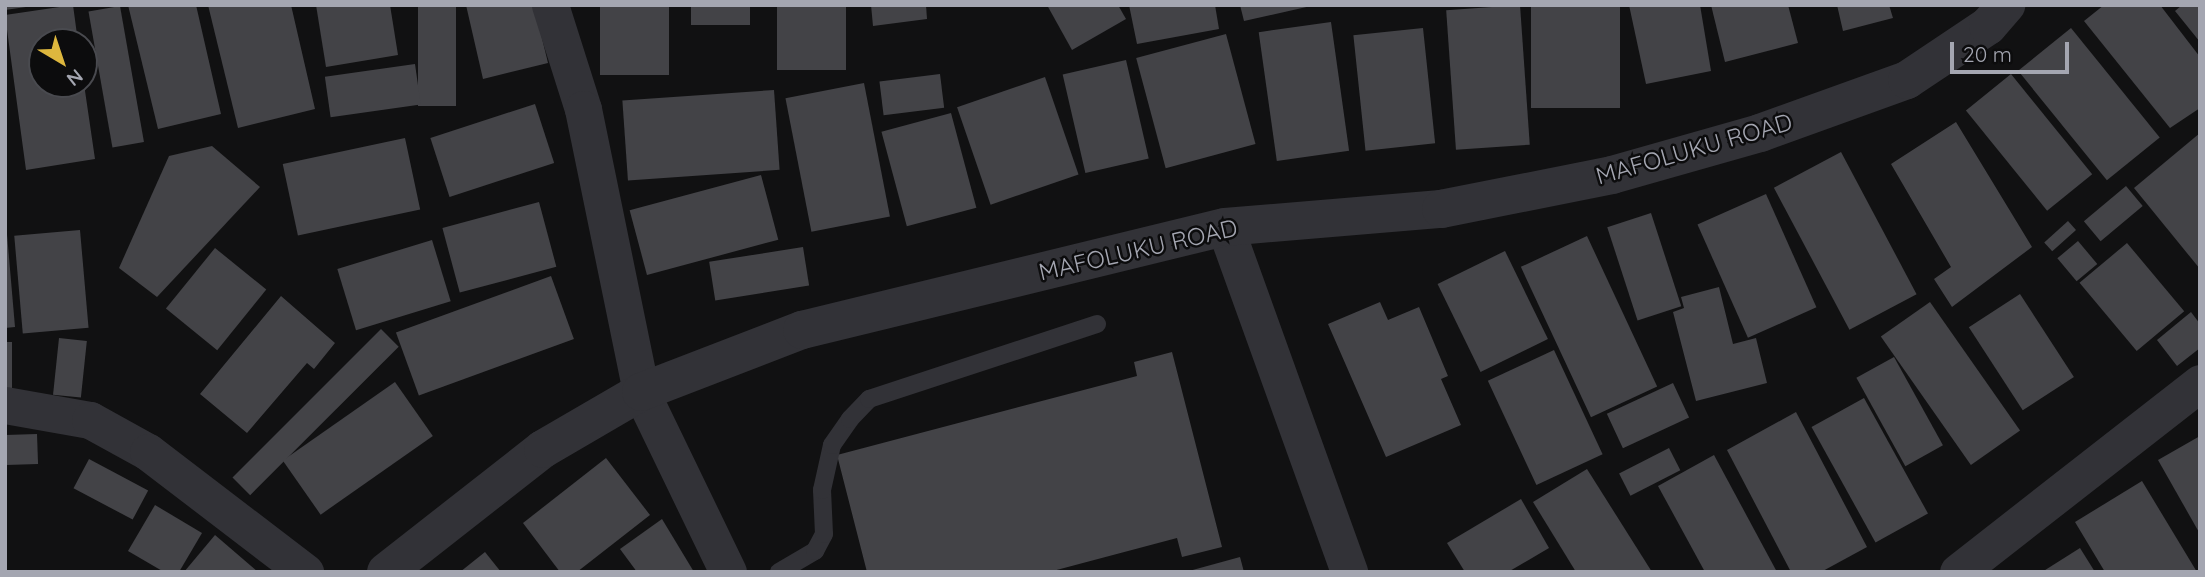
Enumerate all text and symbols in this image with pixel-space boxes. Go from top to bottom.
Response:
north arrow [28,28,98,98]
scale bar [1953,28,2072,72]
text: 20 m [1963,41,2012,67]
text: N [62,64,88,91]
street label: MAFOLUKU ROAD [1593,107,1795,191]
street label: MAFOLUKU ROAD [1036,213,1240,287]

